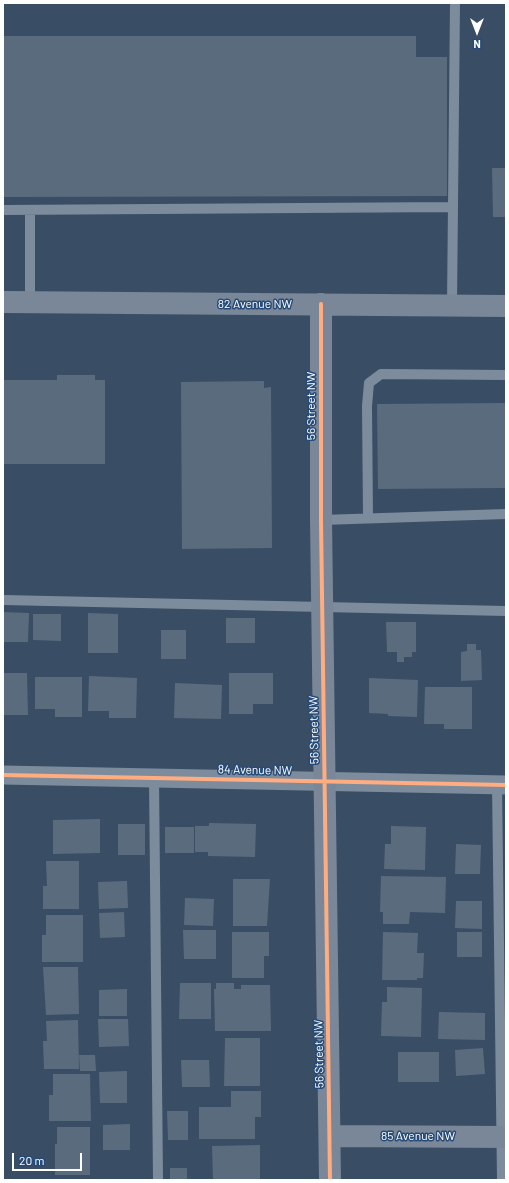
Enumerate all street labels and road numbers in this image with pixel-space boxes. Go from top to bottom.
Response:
street label: 82 Avenue NW [218,297,292,311]
street label: 56 Street NW [304,372,318,440]
street label: 56 Street NW [306,696,322,764]
street label: 84 Avenue NW [218,762,292,778]
street label: 56 Street NW [311,1020,327,1088]
street label: 85 Avenue NW [381,1129,455,1143]

